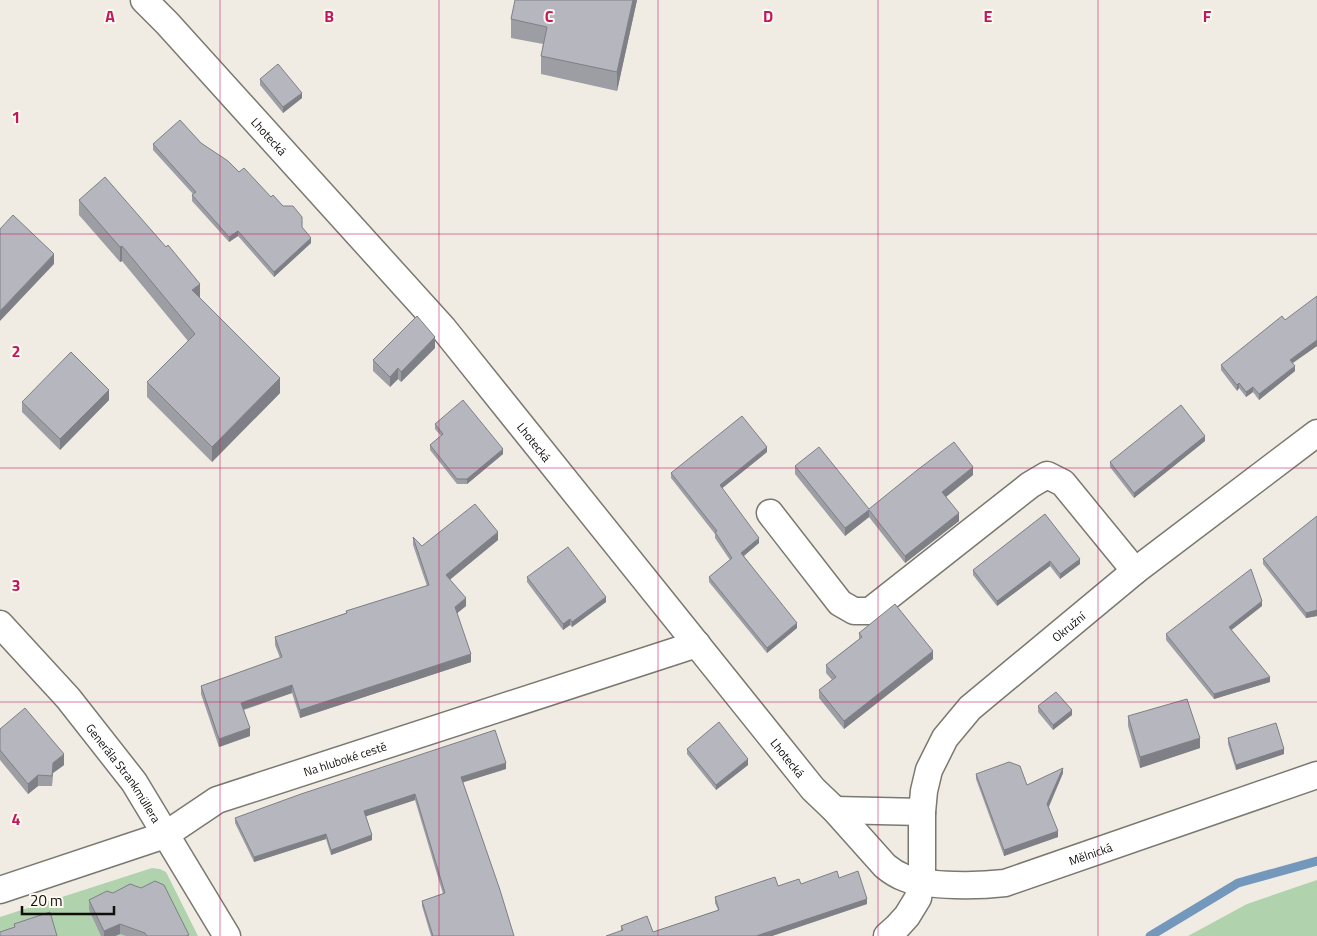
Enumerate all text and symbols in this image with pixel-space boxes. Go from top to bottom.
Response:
text: A [105,4,115,28]
text: B [324,4,334,28]
text: C [545,4,554,28]
text: D [763,4,773,28]
text: E [984,4,993,28]
text: F [1203,4,1212,28]
text: 1 [12,105,20,129]
street label: Lhotecká [247,113,292,159]
text: 2 [12,339,20,363]
street label: Lhotecká [513,418,556,466]
text: 3 [12,573,20,597]
street label: Okružní [1047,606,1090,646]
street label: Generála Strankmüllera [82,719,166,826]
street label: Lhotecká [766,734,810,782]
street label: Na hluboké cestě [301,736,389,781]
text: 4 [12,807,21,831]
street label: Mělnická [1066,837,1115,870]
scale bar [22,884,115,916]
text: 20 m [30,889,63,912]

